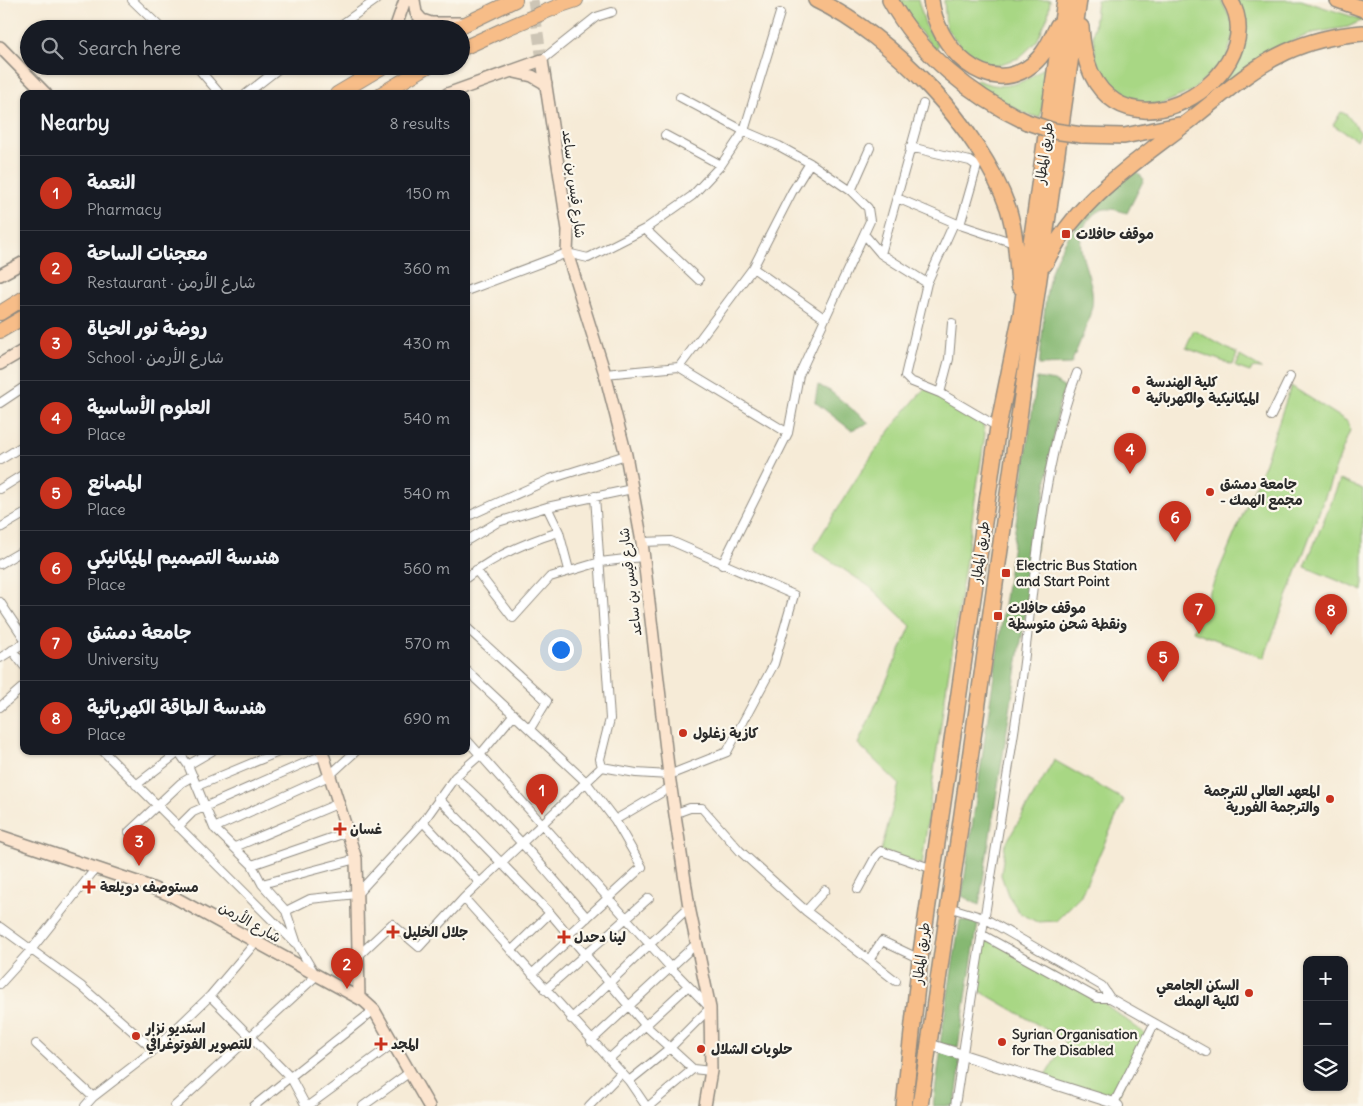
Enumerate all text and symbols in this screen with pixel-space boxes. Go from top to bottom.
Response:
search box [20,20,470,75]
icon: search [38,34,66,62]
text: Search here [78,36,181,60]
text: Nearby [40,109,110,136]
text: 8 results [389,113,450,133]
street label: طريق المطار [1031,121,1057,186]
street label: شارع قيس بن ساعد [557,129,590,239]
text: النعمة [87,170,135,194]
text: 1 [53,183,59,203]
text: 150 m [406,183,450,203]
text: Pharmacy [87,199,162,219]
place label: موقف حافلات [1076,225,1154,244]
marker: موقف حافلات [1060,228,1072,240]
text: معجنات الساحة [87,241,208,265]
text: 2 [52,258,60,278]
text: 360 m [403,258,450,278]
text: Restaurant · شارع الأرمن [87,272,256,292]
text: روضة نور الحياة [87,316,207,340]
text: 3 [51,333,61,353]
text: 430 m [403,333,450,353]
text: School · شارع الأرمن [87,347,224,367]
place label: كلية الهندسة الميكانيكية والكهربائية [1146,373,1260,408]
marker: كلية الهندسة الميكانيكية والكهربائية [1130,384,1142,396]
text: العلوم الأساسية [87,395,210,419]
text: 4 [51,408,61,428]
text: 540 m [403,408,450,428]
text: Place [87,424,126,444]
pin: 4 [1114,433,1146,474]
text: المصانع [87,470,142,494]
place label: جامعة دمشق - مجمع الهمك [1220,475,1303,510]
text: 5 [51,483,61,503]
text: 540 m [403,483,450,503]
marker: جامعة دمشق - مجمع الهمك [1204,486,1216,498]
text: Place [87,499,126,519]
pin: 6 [1159,501,1191,542]
street label: طريق المطار [967,520,993,585]
street label: شارع قيس بن ساعد [614,527,647,637]
text: هندسة التصميم الميكانيكي [87,545,279,569]
place label: Electric Bus Station and Start Point [1016,556,1137,590]
text: 6 [51,558,61,578]
text: 560 m [403,558,450,578]
marker: Electric Bus Station and Start Point [1000,567,1012,579]
text: Place [87,574,126,594]
pin: 7 [1183,593,1215,634]
pin: 8 [1315,594,1347,635]
place label: موقف حافلات ونقطة شحن متوسطة [1008,599,1127,634]
marker: موقف حافلات ونقطة شحن متوسطة [992,610,1004,622]
text: جامعة دمشق [87,620,191,644]
text: 7 [52,633,60,653]
text: 570 m [405,633,450,653]
your location [548,637,574,663]
pin: 5 [1147,641,1179,682]
text: University [87,649,159,669]
text: هندسة الطاقة الكهربائية [87,695,266,719]
text: 8 [51,708,61,728]
text: 690 m [403,708,450,728]
text: Place [87,724,126,744]
place label: كازية زغلول [693,724,759,743]
marker: كازية زغلول [677,727,689,739]
pin: 1 [526,774,558,815]
place label: المعهد العالي للترجمة والترجمة الفورية [1204,782,1320,816]
marker: المعهد العالي للترجمة والترجمة الفورية [1324,793,1336,805]
place label: غسان [350,820,382,838]
marker: غسان [334,823,346,835]
pin: 3 [123,825,155,866]
place label: مستوصف دويلعة [100,878,199,897]
marker: مستوصف دويلعة [82,880,96,894]
street label: شارع الأرمن [215,898,284,947]
street label: طريق المطار [908,921,934,986]
place label: جلال الخليل [403,923,468,941]
marker: جلال الخليل [387,926,399,938]
place label: لينا دحدل [574,928,626,946]
marker: لينا دحدل [558,931,570,943]
pin: 2 [331,948,363,989]
map controls [1303,956,1348,1091]
button: + [1303,956,1348,1001]
place label: السكن الجامعي لكلية الهمك [1156,976,1239,1010]
marker: السكن الجامعي لكلية الهمك [1243,987,1255,999]
button: − [1303,1001,1348,1046]
place label: استديو نزار للتصوير الفوتوغرافي [145,1019,252,1055]
place label: Syrian Organisation for The Disabled [1012,1025,1138,1059]
marker: استديو نزار للتصوير الفوتوغرافي [130,1030,142,1042]
place label: المجد [391,1035,419,1053]
marker: Syrian Organisation for The Disabled [996,1036,1008,1048]
marker: المجد [375,1038,387,1050]
place label: حلويات الشلال [711,1040,793,1059]
marker: حلويات الشلال [695,1043,707,1055]
button: layers [1303,1046,1348,1091]

